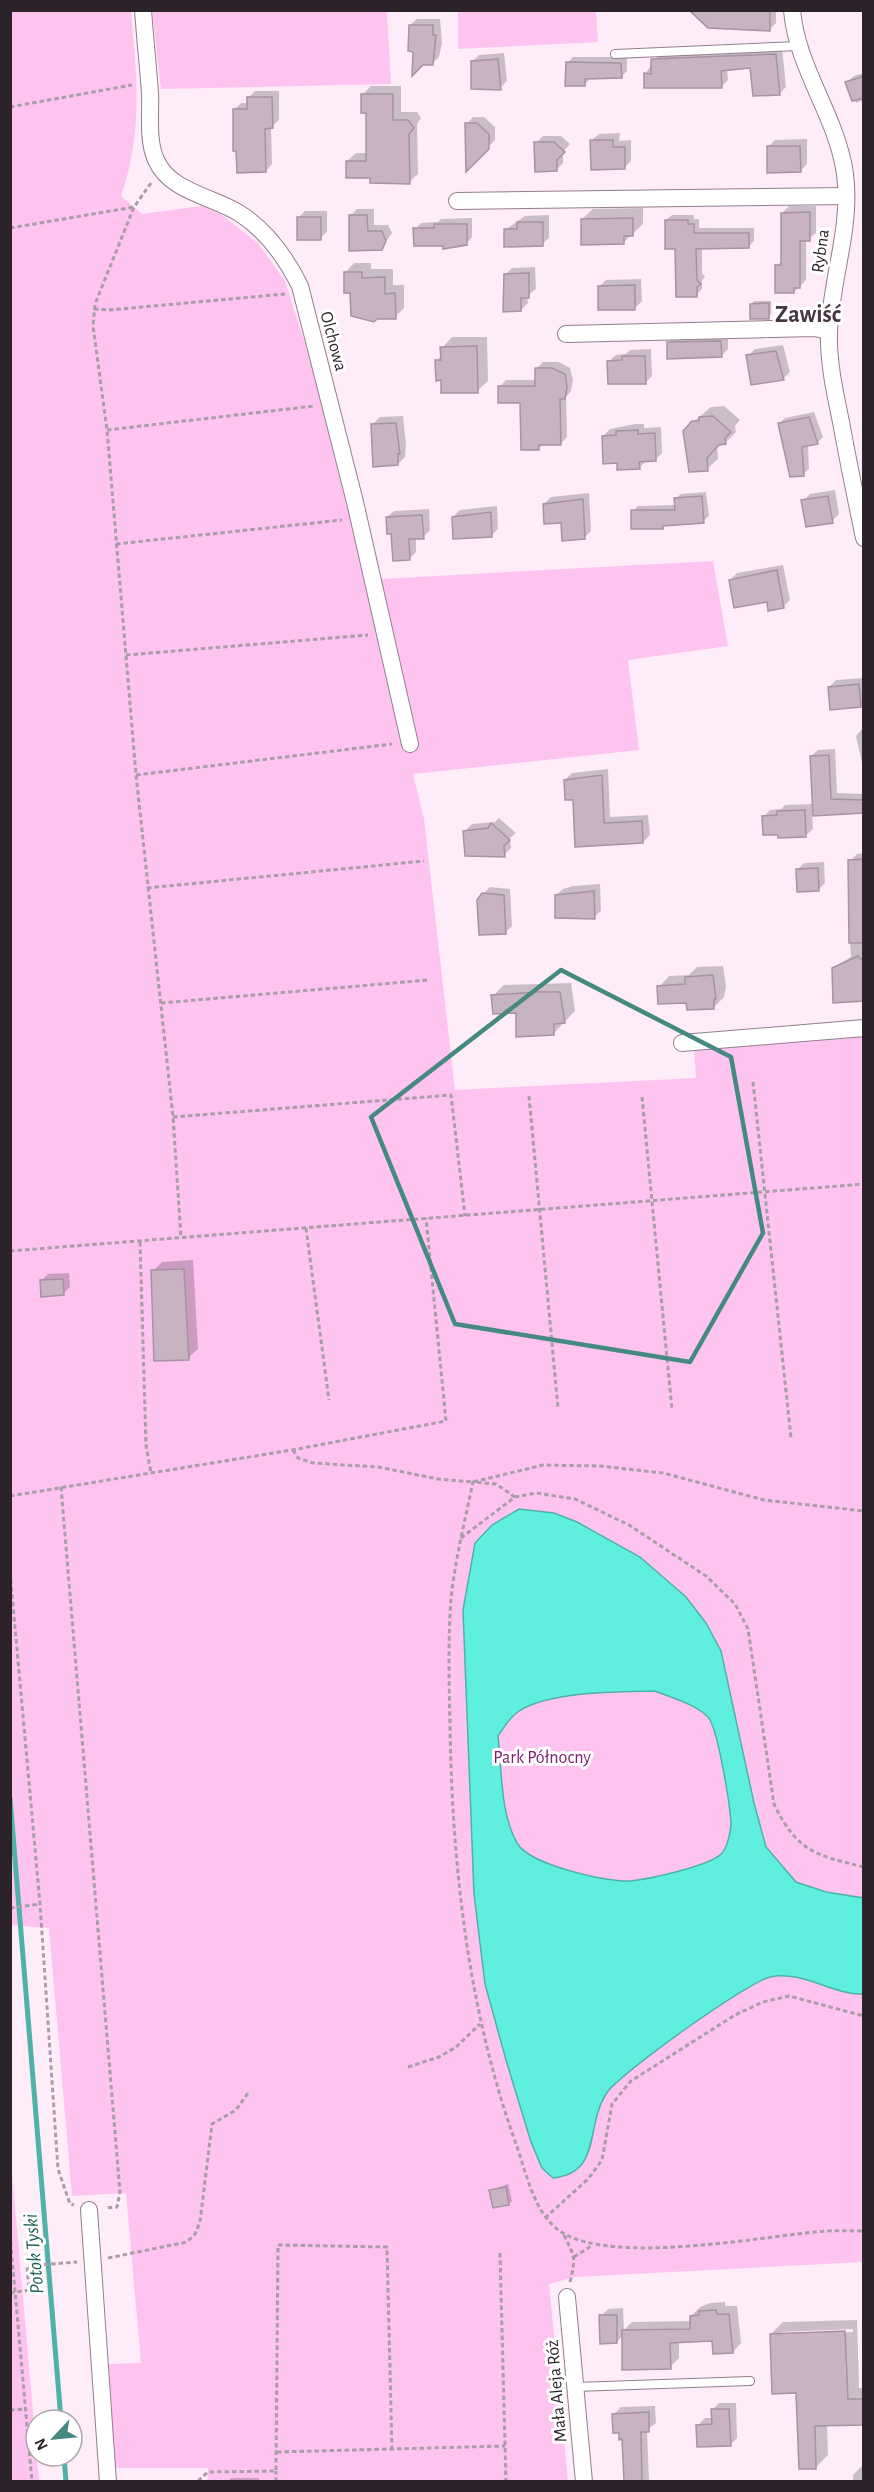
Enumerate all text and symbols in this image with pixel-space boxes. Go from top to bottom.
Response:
street label: Rybna [809,228,833,274]
district label: Zawiść [775,303,842,327]
street label: Olchowa [316,310,350,373]
park label: Park Północny [493,1749,591,1767]
water label: Potok Tyski [21,2213,47,2295]
street label: Mała Aleja Róż [544,2339,570,2443]
north arrow [24,2408,84,2468]
text: N [32,2436,51,2453]

